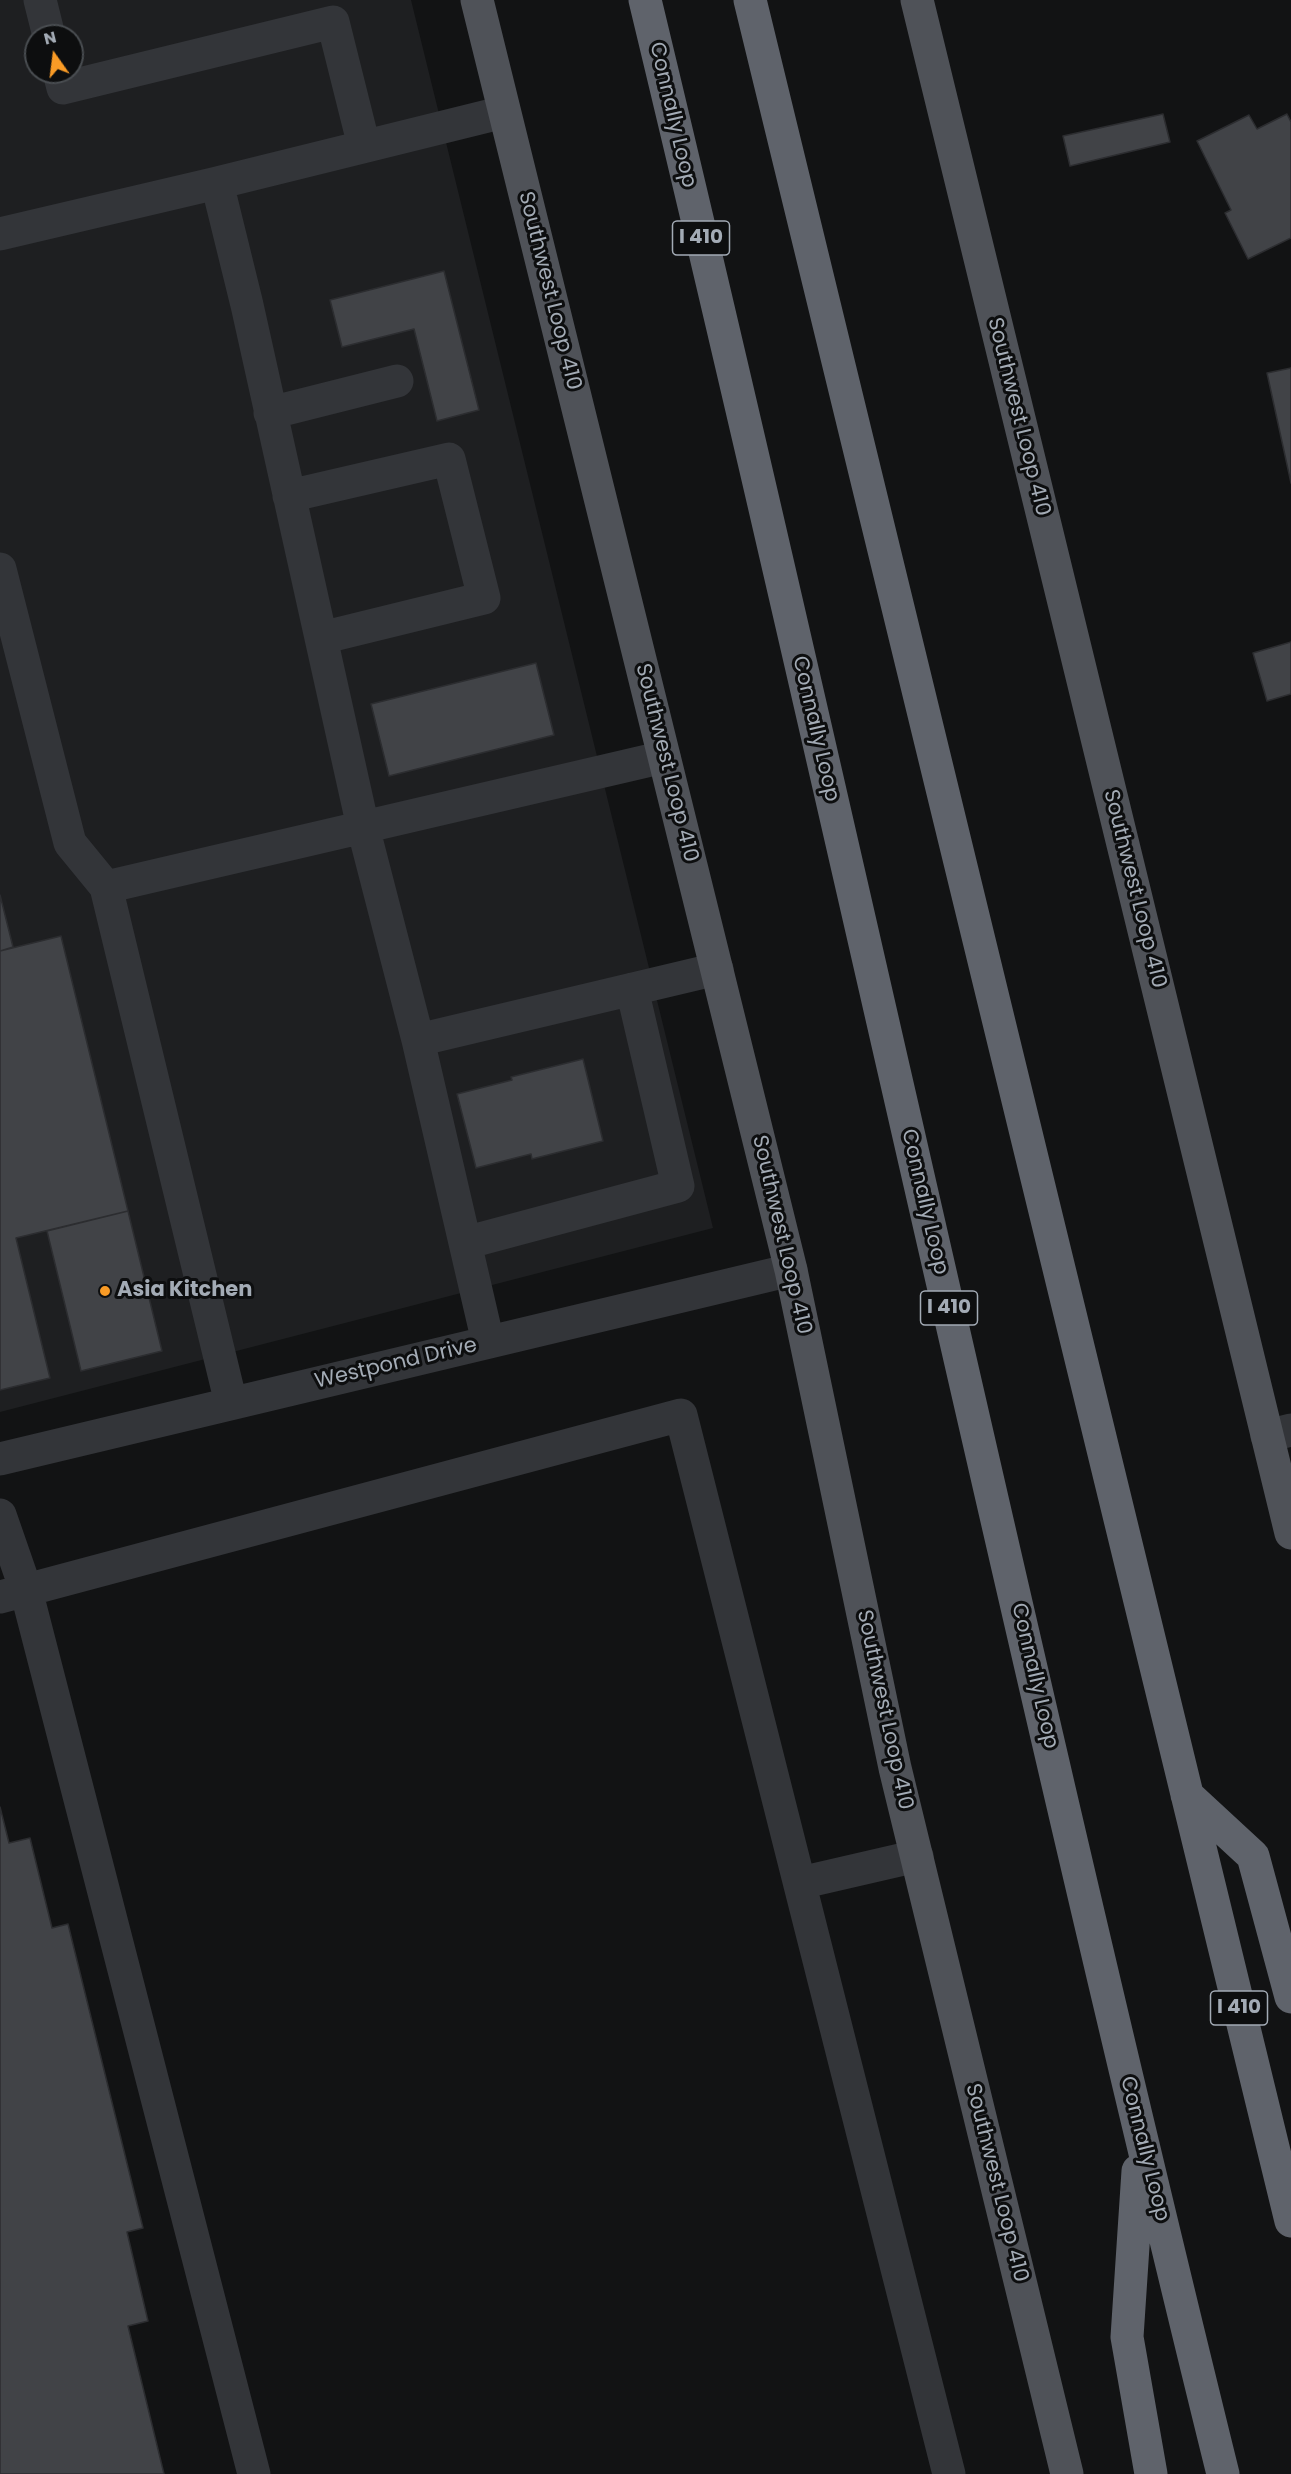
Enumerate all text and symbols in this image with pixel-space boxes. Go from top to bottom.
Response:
north arrow [24,24,84,84]
text: N [41,25,59,51]
street label: Connally Loop [643,40,701,190]
street label: Southwest Loop 410 [512,189,586,393]
road number: I 410 [672,221,730,255]
street label: Southwest Loop 410 [981,315,1055,519]
street label: Connally Loop [786,654,844,804]
street label: Southwest Loop 410 [629,661,703,865]
street label: Southwest Loop 410 [1097,787,1171,991]
street label: Connally Loop [895,1127,953,1277]
street label: Southwest Loop 410 [746,1133,816,1337]
place label: Asia Kitchen [117,1278,252,1304]
marker: Asia Kitchen [98,1284,112,1298]
road number: I 410 [920,1291,978,1325]
street label: Westpond Drive [312,1333,480,1395]
street label: Connally Loop [1005,1601,1063,1751]
street label: Southwest Loop 410 [851,1608,917,1812]
road number: I 410 [1210,1991,1268,2025]
street label: Connally Loop [1114,2074,1174,2224]
street label: Southwest Loop 410 [959,2081,1033,2285]

